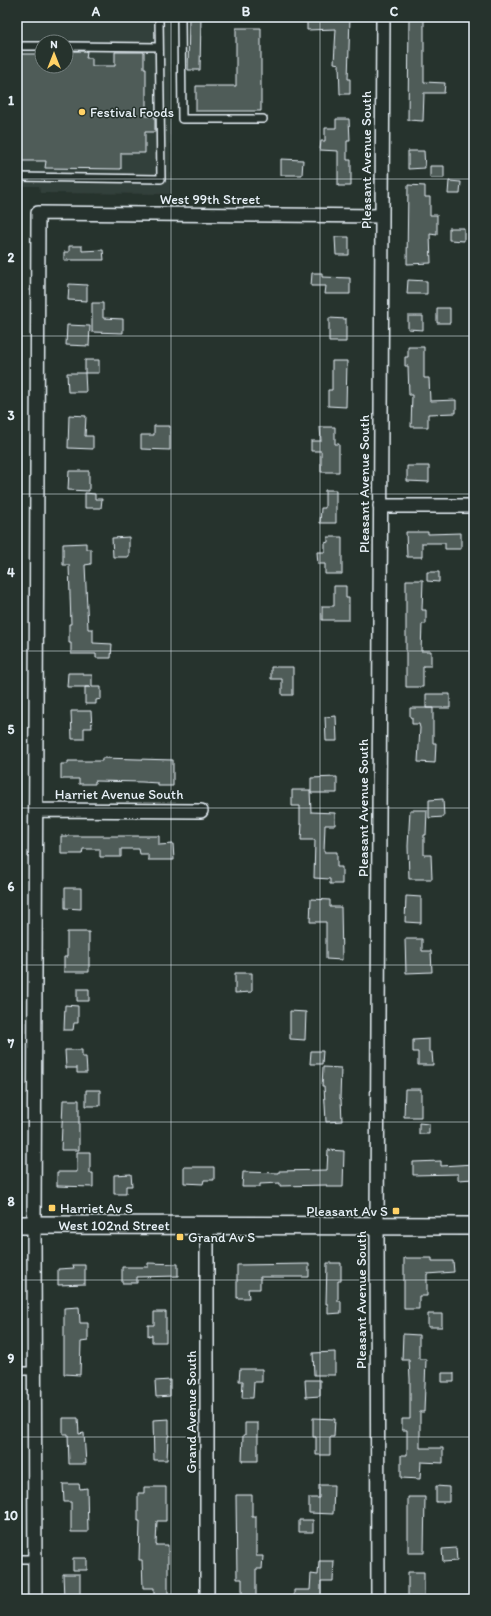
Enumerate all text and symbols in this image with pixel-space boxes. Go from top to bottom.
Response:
text: A [91,4,101,19]
text: B [242,4,251,19]
text: C [390,4,399,19]
north arrow [34,34,74,74]
text: N [50,38,58,51]
street label: Pleasant Avenue South [358,91,375,229]
text: 1 [8,93,14,108]
place label: Festival Foods [90,104,174,121]
marker: Festival Foods [77,107,87,117]
street label: West 99th Street [160,191,260,208]
text: 2 [8,250,15,265]
text: 3 [7,408,15,423]
street label: Pleasant Avenue South [356,415,373,553]
text: 4 [7,565,15,580]
text: 5 [8,722,15,737]
street label: Pleasant Avenue South [355,739,372,877]
street label: Harriet Avenue South [55,786,183,803]
text: 6 [8,879,15,894]
text: 7 [7,1036,15,1051]
text: 8 [7,1194,15,1209]
place label: Harriet Av S [60,1200,133,1217]
marker: Harriet Av S [47,1203,57,1213]
place label: Pleasant Av S [306,1203,388,1220]
marker: Pleasant Av S [391,1206,401,1216]
street label: West 102nd Street [58,1217,170,1234]
place label: Grand Av S [188,1229,255,1246]
street label: Pleasant Avenue South [353,1231,370,1369]
marker: Grand Av S [175,1232,185,1242]
text: 9 [8,1351,15,1366]
street label: Grand Avenue South [183,1351,200,1473]
text: 10 [4,1508,18,1523]

